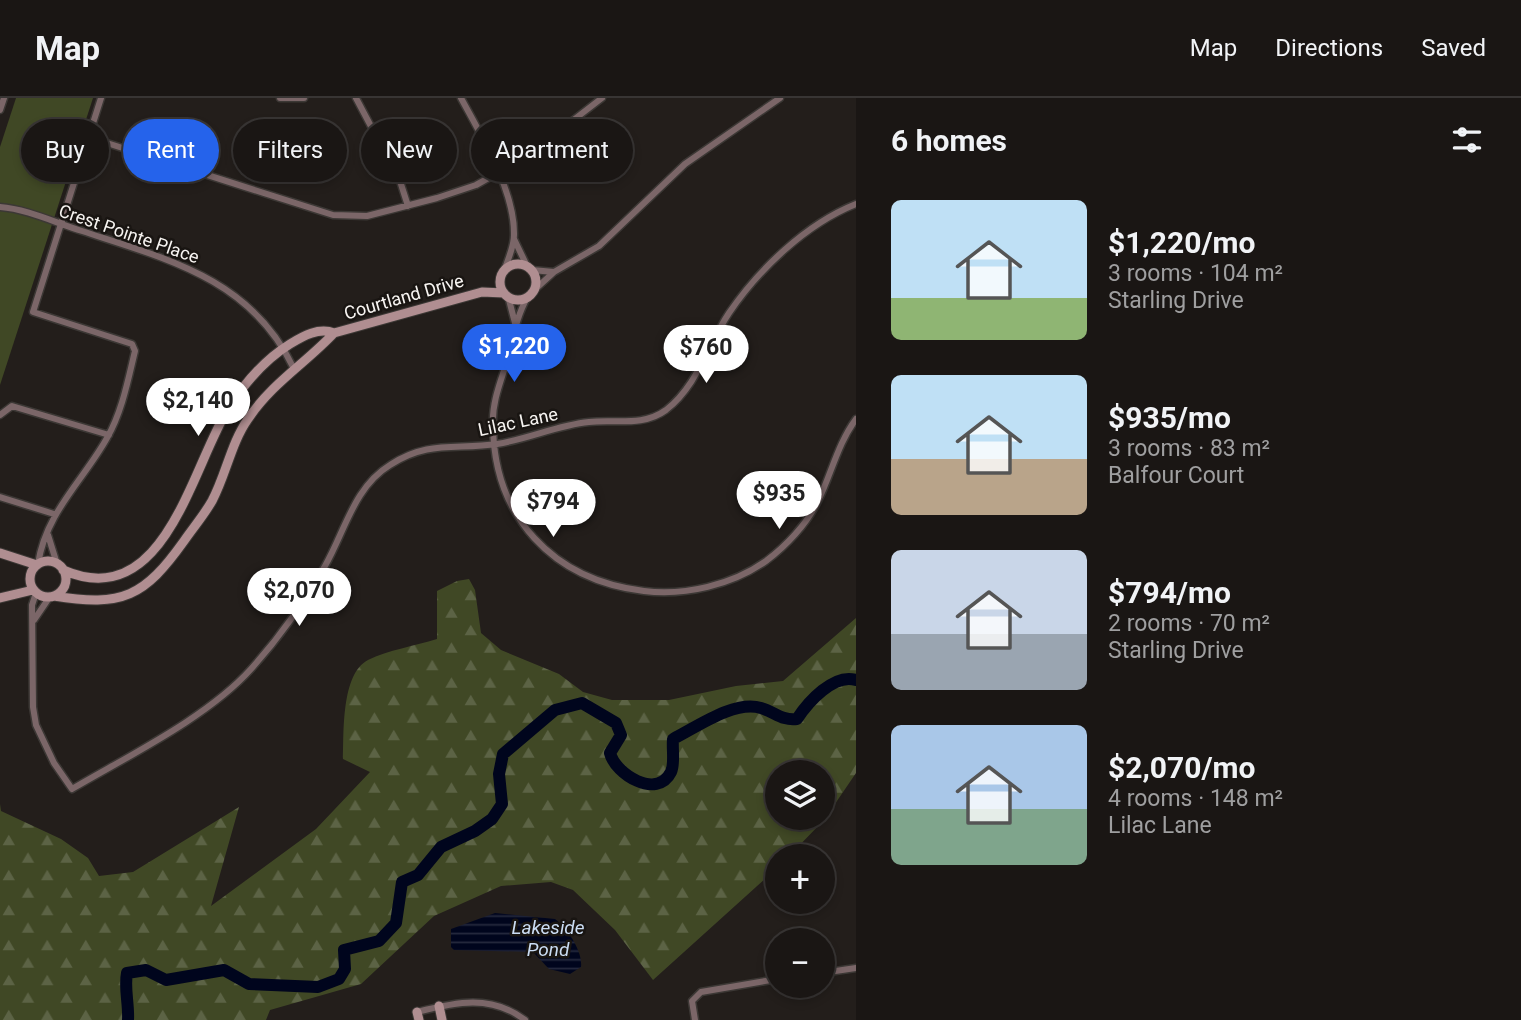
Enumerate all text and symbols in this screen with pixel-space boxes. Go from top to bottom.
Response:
text: Map [35,29,100,68]
text: Map [1190,34,1237,62]
text: Directions [1275,34,1383,62]
text: Saved [1421,34,1486,62]
chip: Buy [21,119,109,182]
chip: Rent [123,119,219,182]
chip: Filters [233,119,347,182]
chip: New [361,119,457,182]
chip: Apartment [471,119,633,182]
icon: filters [1448,121,1486,159]
text: 6 homes [891,123,1007,158]
street label: Crest Pointe Place [56,200,202,267]
text: $1,220/mo [1108,225,1256,260]
icon: home [947,228,1031,312]
text: 3 rooms · 104 m² [1108,260,1283,287]
street label: Courtland Drive [342,269,466,324]
text: Starling Drive [1108,287,1244,314]
pin: $1,220 [457,324,571,384]
pin: $760 [665,326,747,385]
text: $1,220 [478,333,550,360]
text: $760 [680,334,732,361]
pin: $2,140 [141,378,255,438]
text: $2,140 [162,387,234,414]
text: $935/mo [1108,400,1231,435]
street label: Lilac Lane [476,403,560,440]
icon: home [947,403,1031,487]
text: 3 rooms · 83 m² [1108,435,1270,462]
text: Balfour Court [1108,462,1244,489]
pin: $935 [738,472,820,531]
pin: $794 [512,480,594,539]
text: $935 [753,480,805,507]
text: $794 [527,488,579,515]
pin: $2,070 [242,568,356,628]
text: $794/mo [1108,575,1231,610]
text: $2,070 [263,577,335,604]
icon: home [947,578,1031,662]
text: 2 rooms · 70 m² [1108,610,1270,637]
text: Starling Drive [1108,637,1244,664]
text: $2,070/mo [1108,750,1256,785]
icon: home [947,753,1031,837]
map controls [765,760,835,998]
button: layers [765,760,835,830]
text: 4 rooms · 148 m² [1108,785,1283,812]
text: Lilac Lane [1108,812,1212,839]
button: + [765,844,835,914]
water label: Lakeside Pond [511,916,585,961]
button: − [765,928,835,998]

